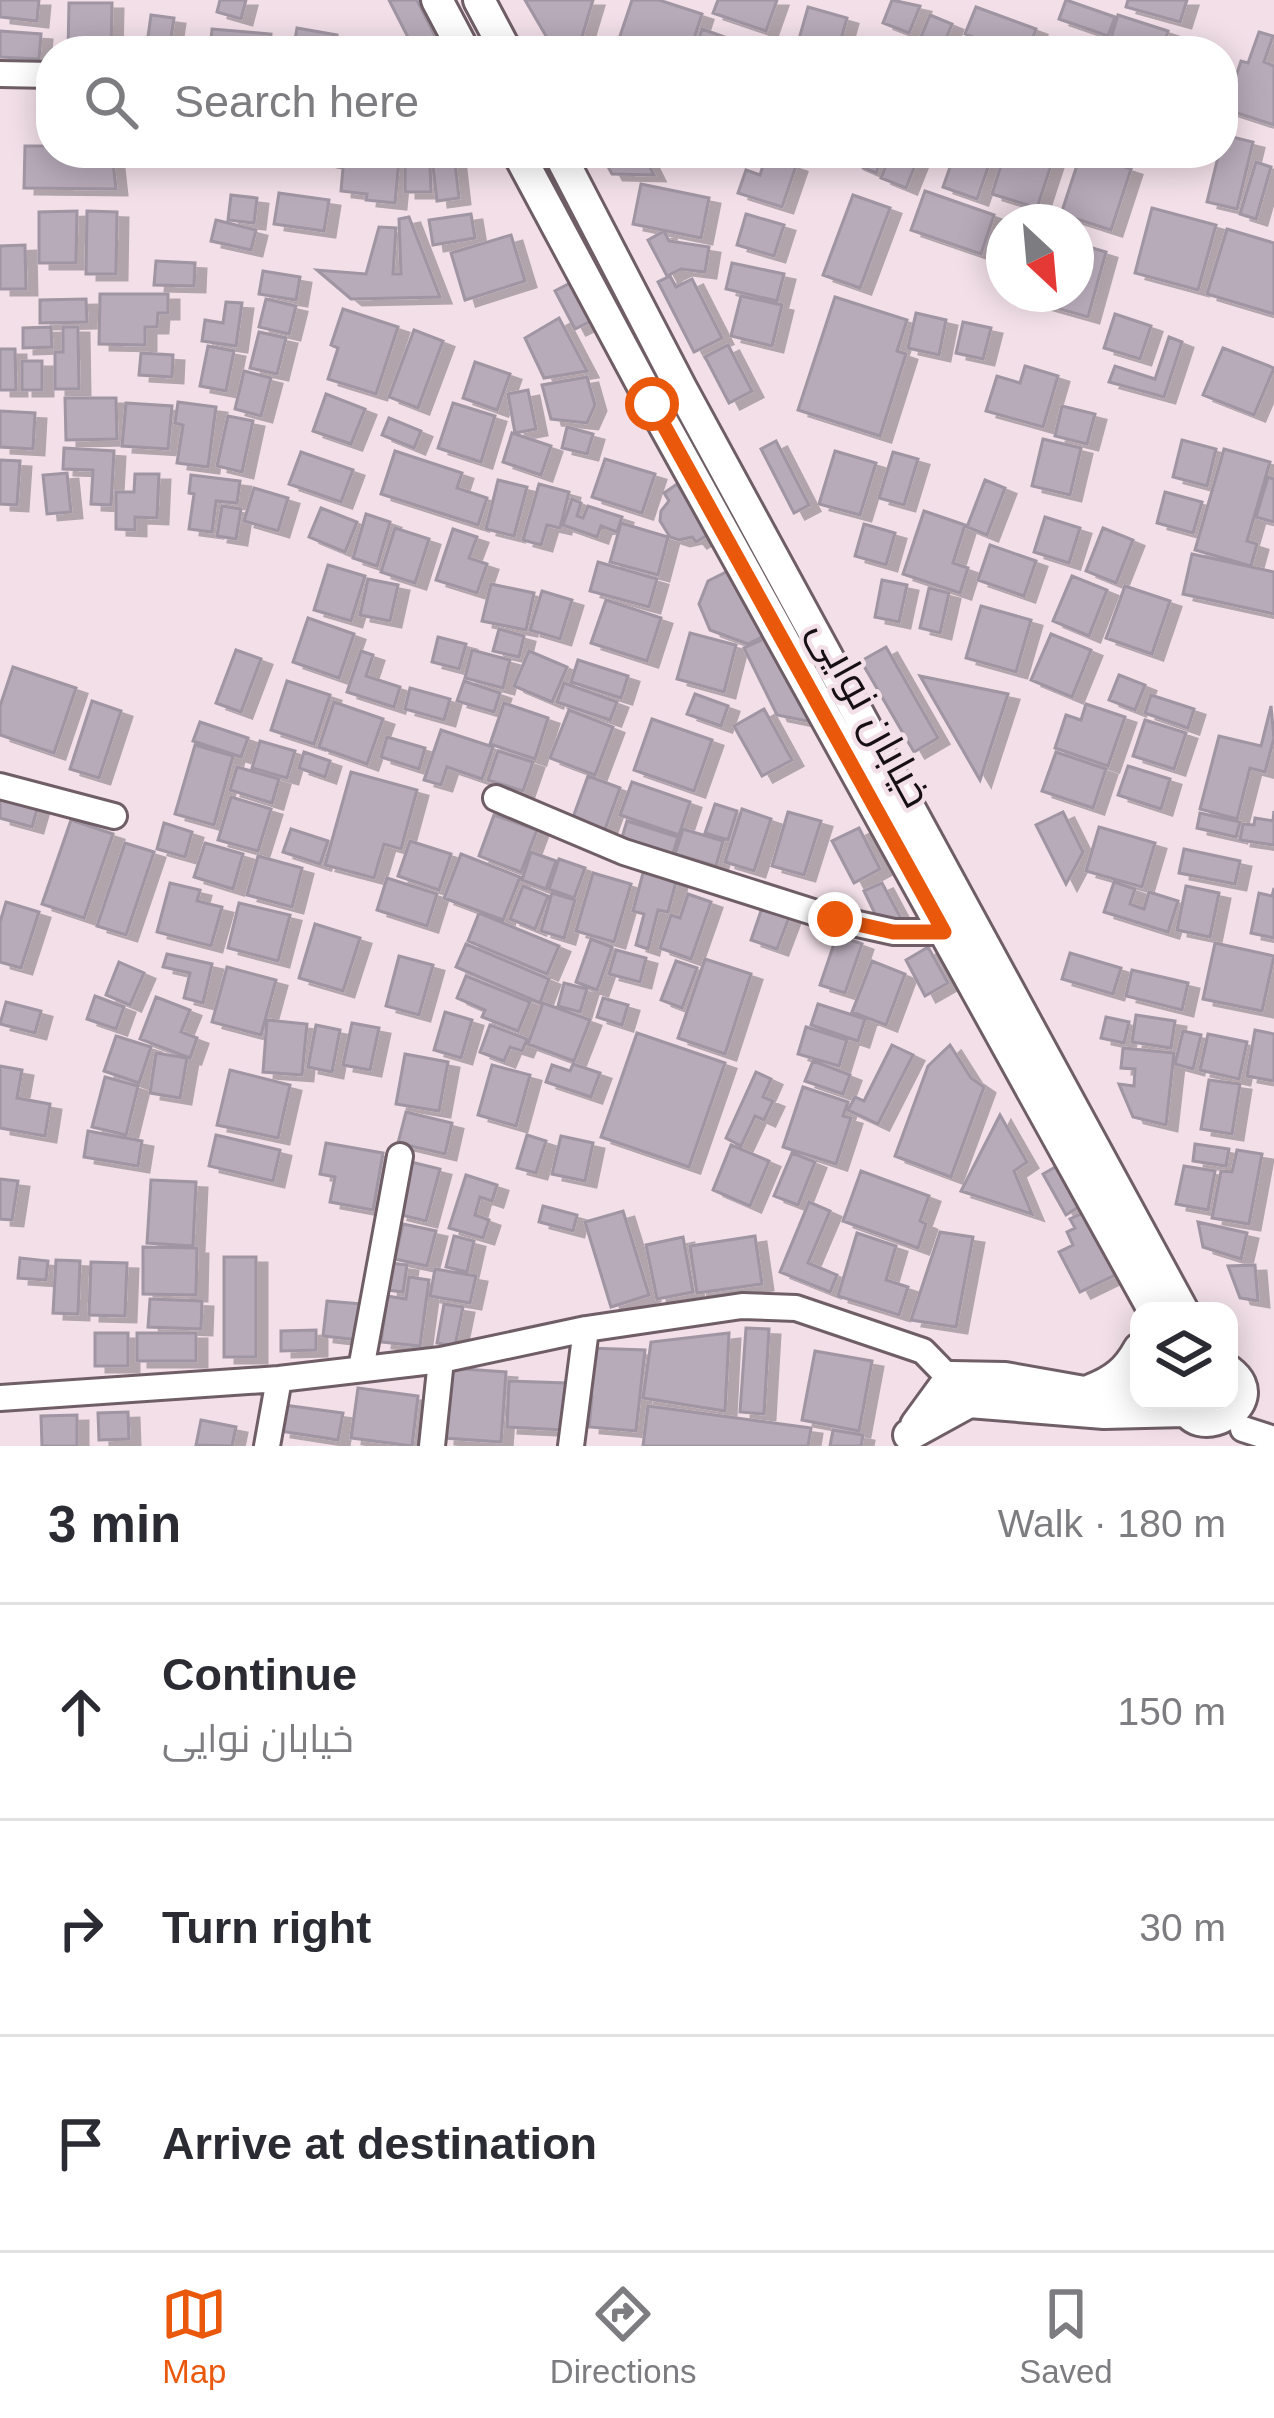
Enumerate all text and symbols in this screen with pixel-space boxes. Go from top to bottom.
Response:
search box [36,36,1238,168]
icon: search [78,69,144,135]
text: Search here [174,76,419,127]
north arrow [986,204,1094,312]
route start [625,377,679,431]
street label: خیابان نوایی [800,611,942,815]
route end [808,892,862,946]
map controls [1130,1302,1238,1410]
button: layers [1130,1302,1238,1410]
text: 3 min [48,1496,181,1553]
text: Walk · 180 m [998,1502,1226,1545]
text: Continue [162,1649,357,1700]
icon: ahead [48,1679,114,1745]
text: 150 m [1118,1690,1226,1733]
text: خیابان نوایی [162,1717,354,1760]
icon: right [48,1895,114,1961]
text: Turn right [162,1902,371,1953]
text: 30 m [1139,1906,1226,1949]
icon: arrive [48,2111,114,2177]
text: Arrive at destination [162,2118,597,2169]
tab: Map [161,2281,227,2391]
tab: Directions [550,2281,697,2391]
tab: Saved [1019,2281,1113,2391]

